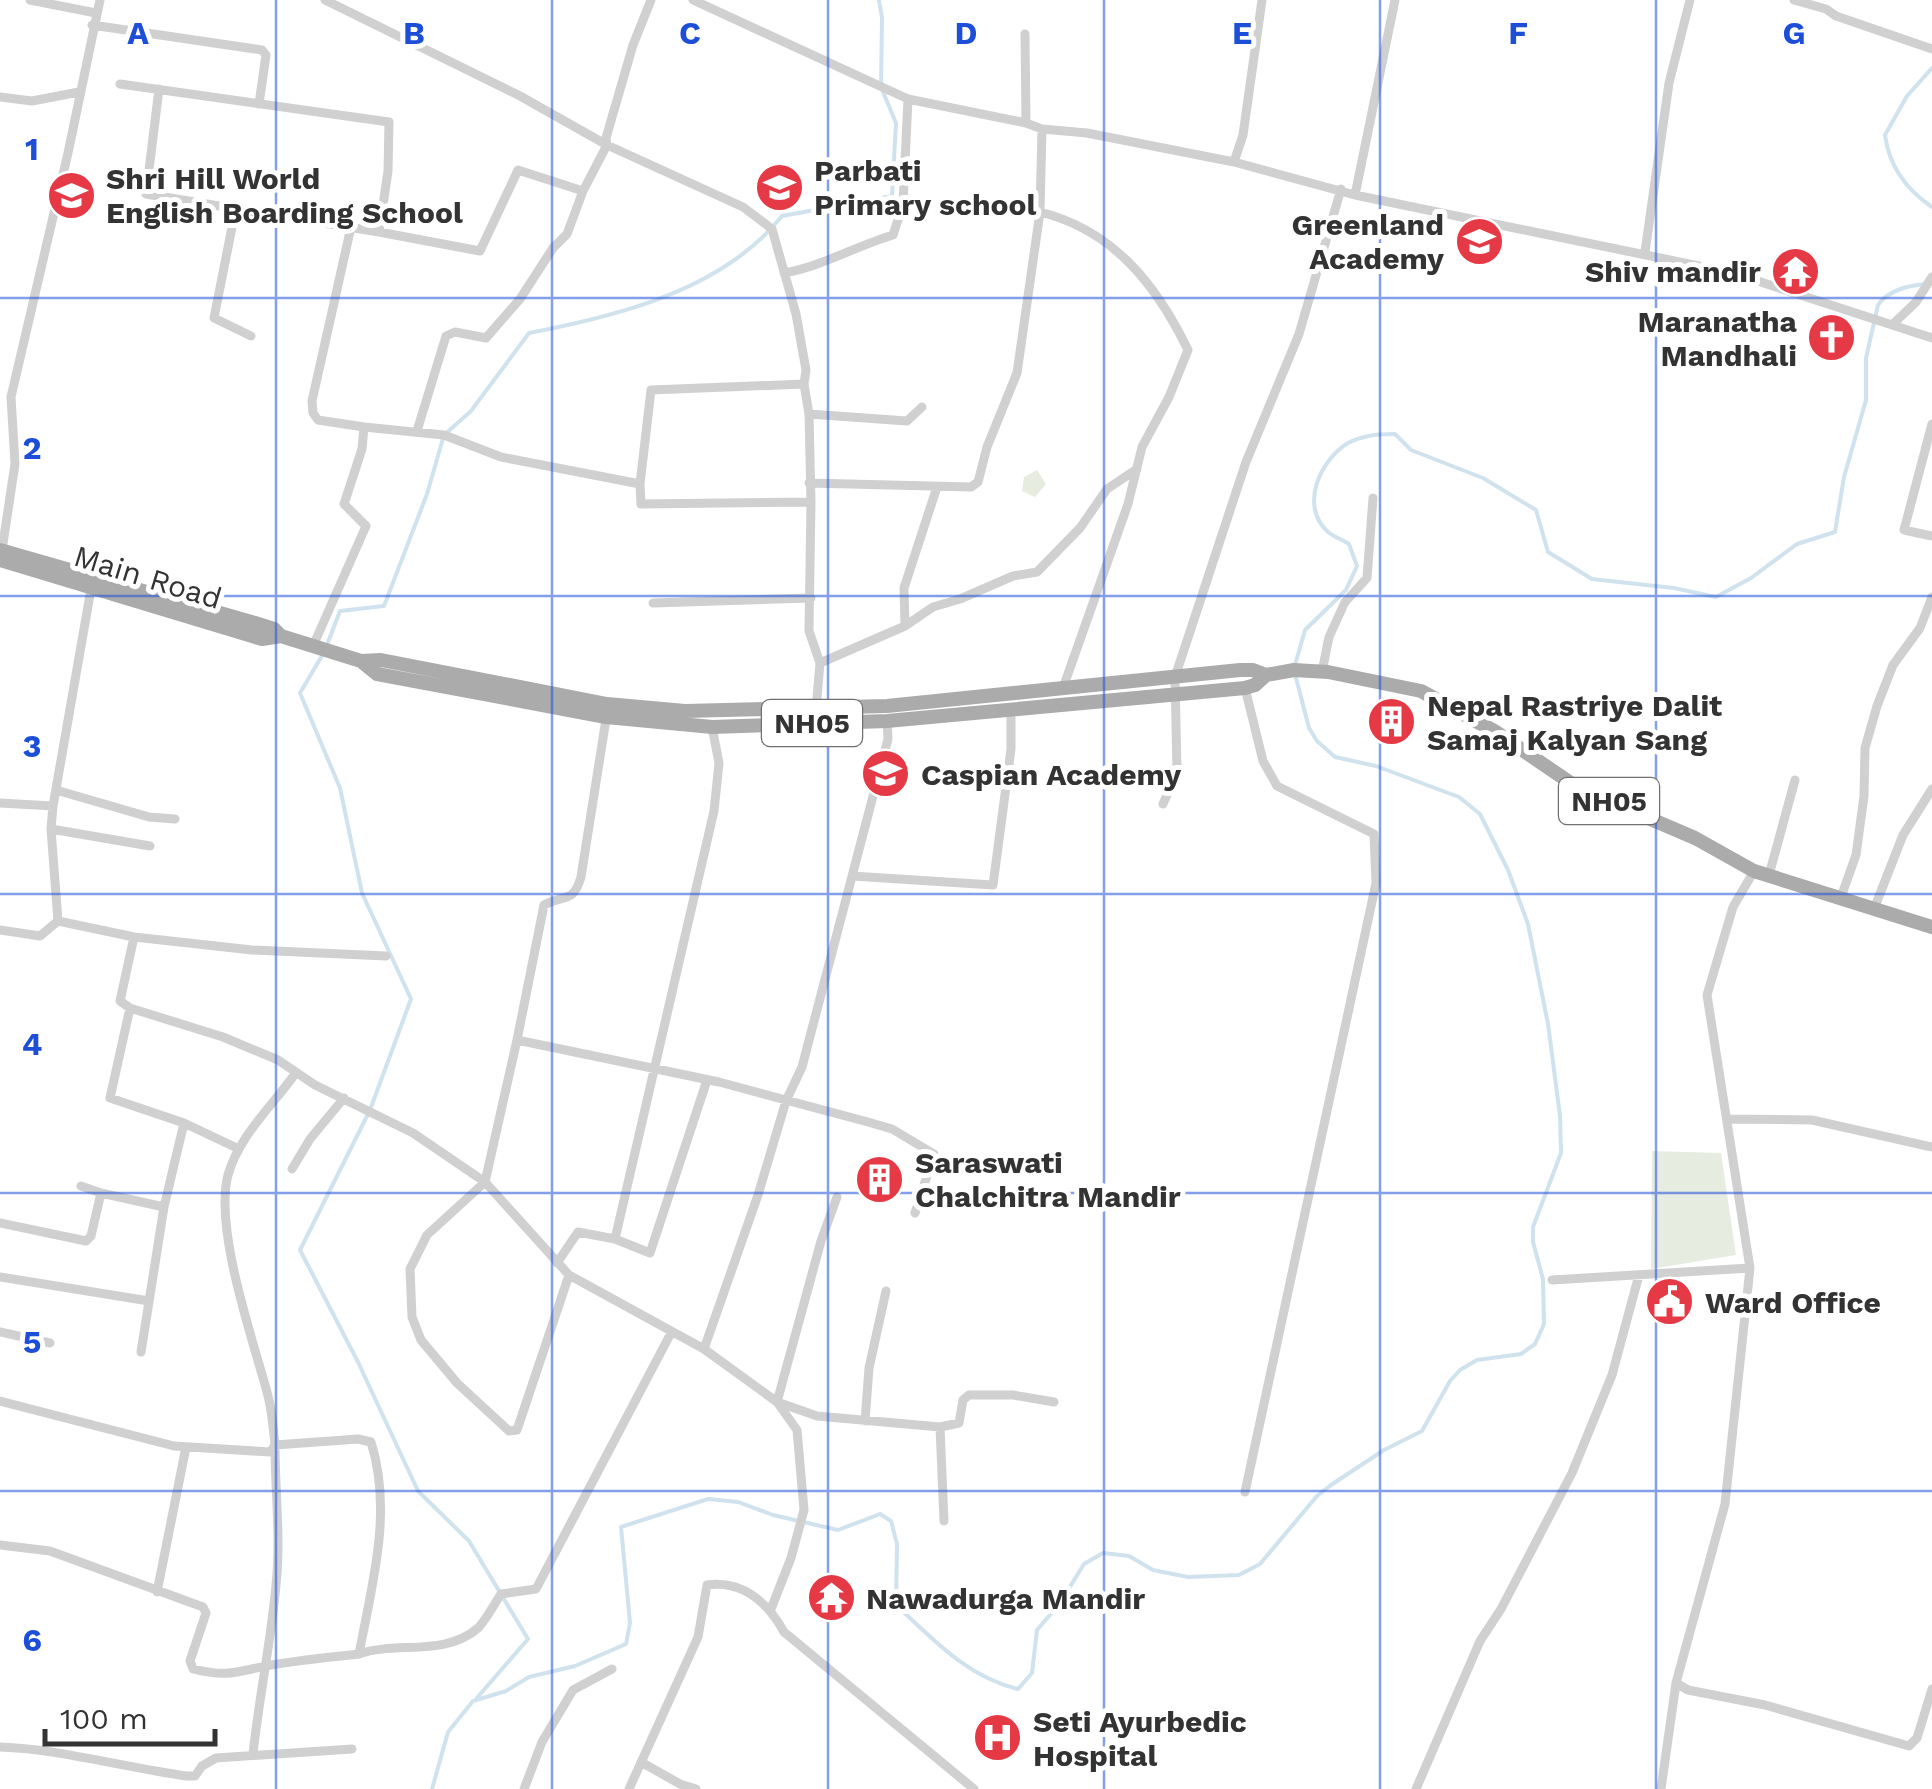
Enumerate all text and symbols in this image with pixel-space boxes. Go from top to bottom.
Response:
text: A [127,14,149,52]
text: B [403,14,425,52]
text: C [679,14,701,52]
text: D [955,14,977,52]
text: E [1232,14,1252,52]
text: F [1508,14,1528,52]
text: G [1782,14,1806,52]
text: 1 [25,130,39,168]
place label: Parbati Primary school [814,153,1036,222]
place label: Shri Hill World English Boarding School [106,161,463,230]
school or university icon: Parbati Primary school [753,161,805,213]
school or university icon: Shri Hill World English Boarding School [45,169,97,221]
place label: Greenland Academy [1291,207,1444,276]
school or university icon: Greenland Academy [1453,215,1505,267]
temple icon: Shiv mandir [1770,245,1822,297]
place label: Shiv mandir [1585,254,1761,289]
place label: Maranatha Mandhali [1637,304,1798,373]
church icon: Maranatha Mandhali [1806,312,1858,364]
text: 2 [22,429,42,467]
street label: Main Road [70,538,226,616]
place label: Nepal Rastriye Dalit Samaj Kalyan Sang [1427,688,1722,757]
building icon: Nepal Rastriye Dalit Samaj Kalyan Sang [1366,696,1418,748]
road number: NH05 [762,700,862,746]
text: 3 [23,727,41,765]
school or university icon: Caspian Academy [860,748,912,800]
place label: Caspian Academy [921,757,1181,792]
road number: NH05 [1559,778,1659,824]
text: 4 [22,1025,42,1063]
place label: Saraswati Chalchitra Mandir [915,1145,1181,1214]
building icon: Saraswati Chalchitra Mandir [854,1153,906,1205]
public building icon: Ward Office [1644,1276,1696,1328]
place label: Ward Office [1705,1285,1881,1320]
text: 5 [23,1323,41,1361]
temple icon: Nawadurga Mandir [805,1572,857,1624]
place label: Nawadurga Mandir [866,1581,1145,1616]
text: 6 [22,1621,42,1659]
scale bar [45,1684,215,1746]
text: 100 m [60,1701,148,1736]
place label: Seti Ayurbedic Hospital [1033,1704,1247,1773]
hospital icon: Seti Ayurbedic Hospital [972,1712,1024,1764]

